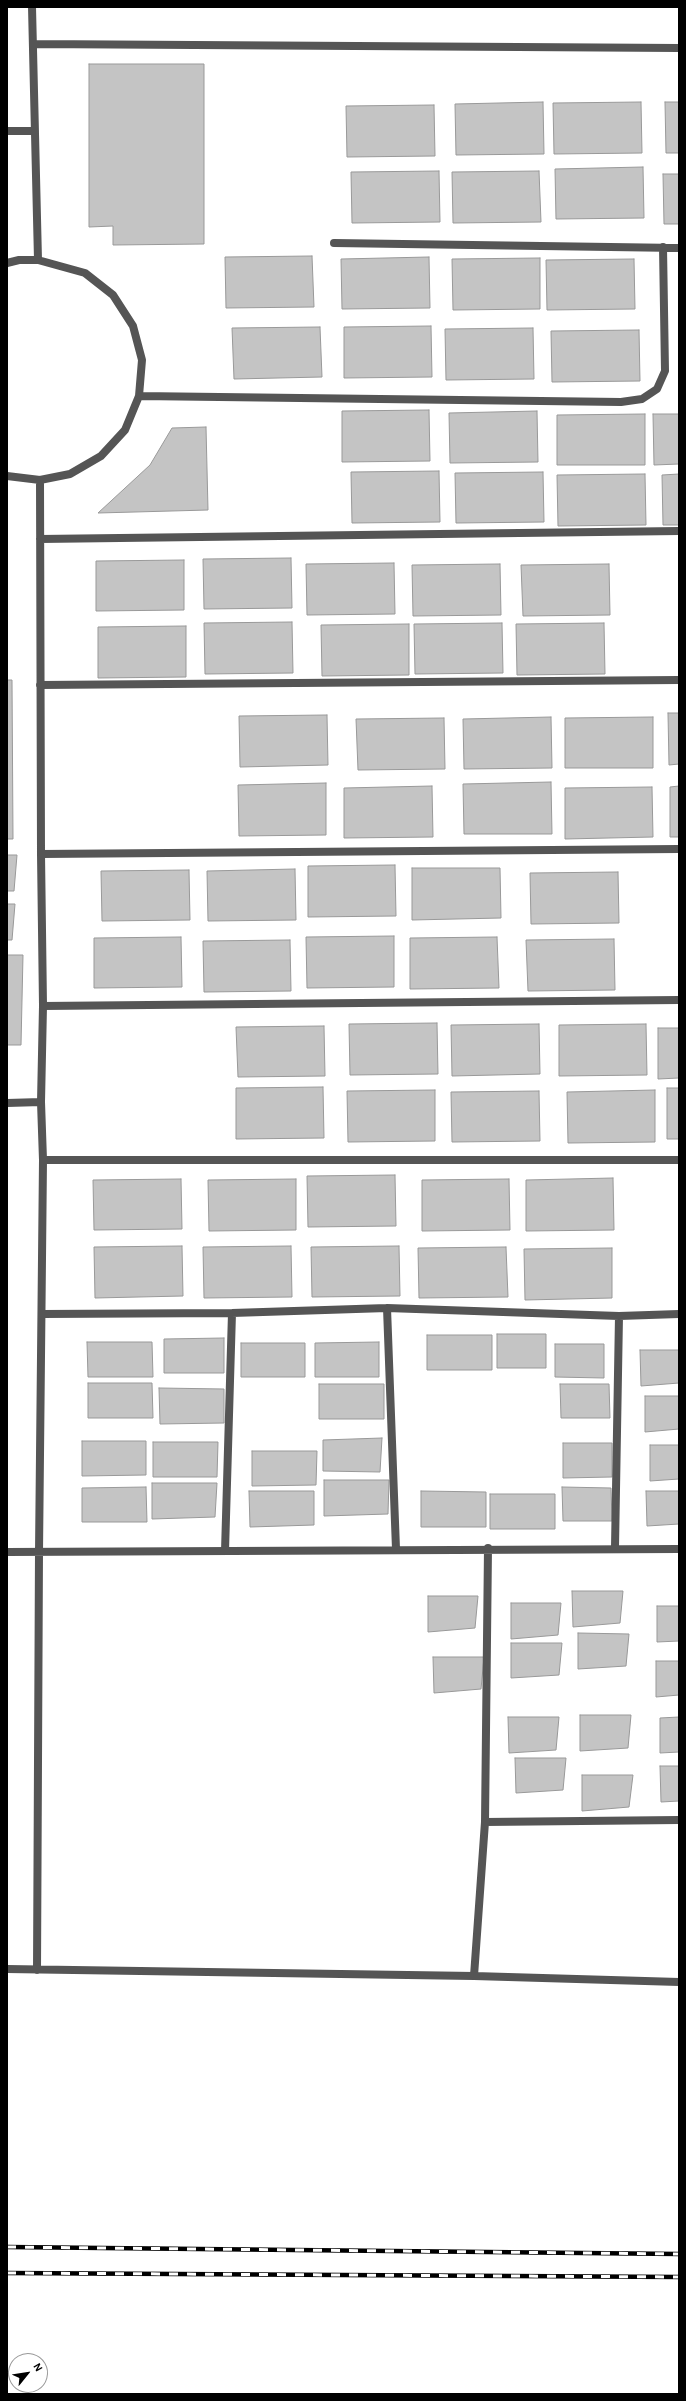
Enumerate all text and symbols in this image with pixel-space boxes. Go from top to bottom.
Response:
north arrow [8,2353,48,2393]
text: N [31,2361,45,2373]

